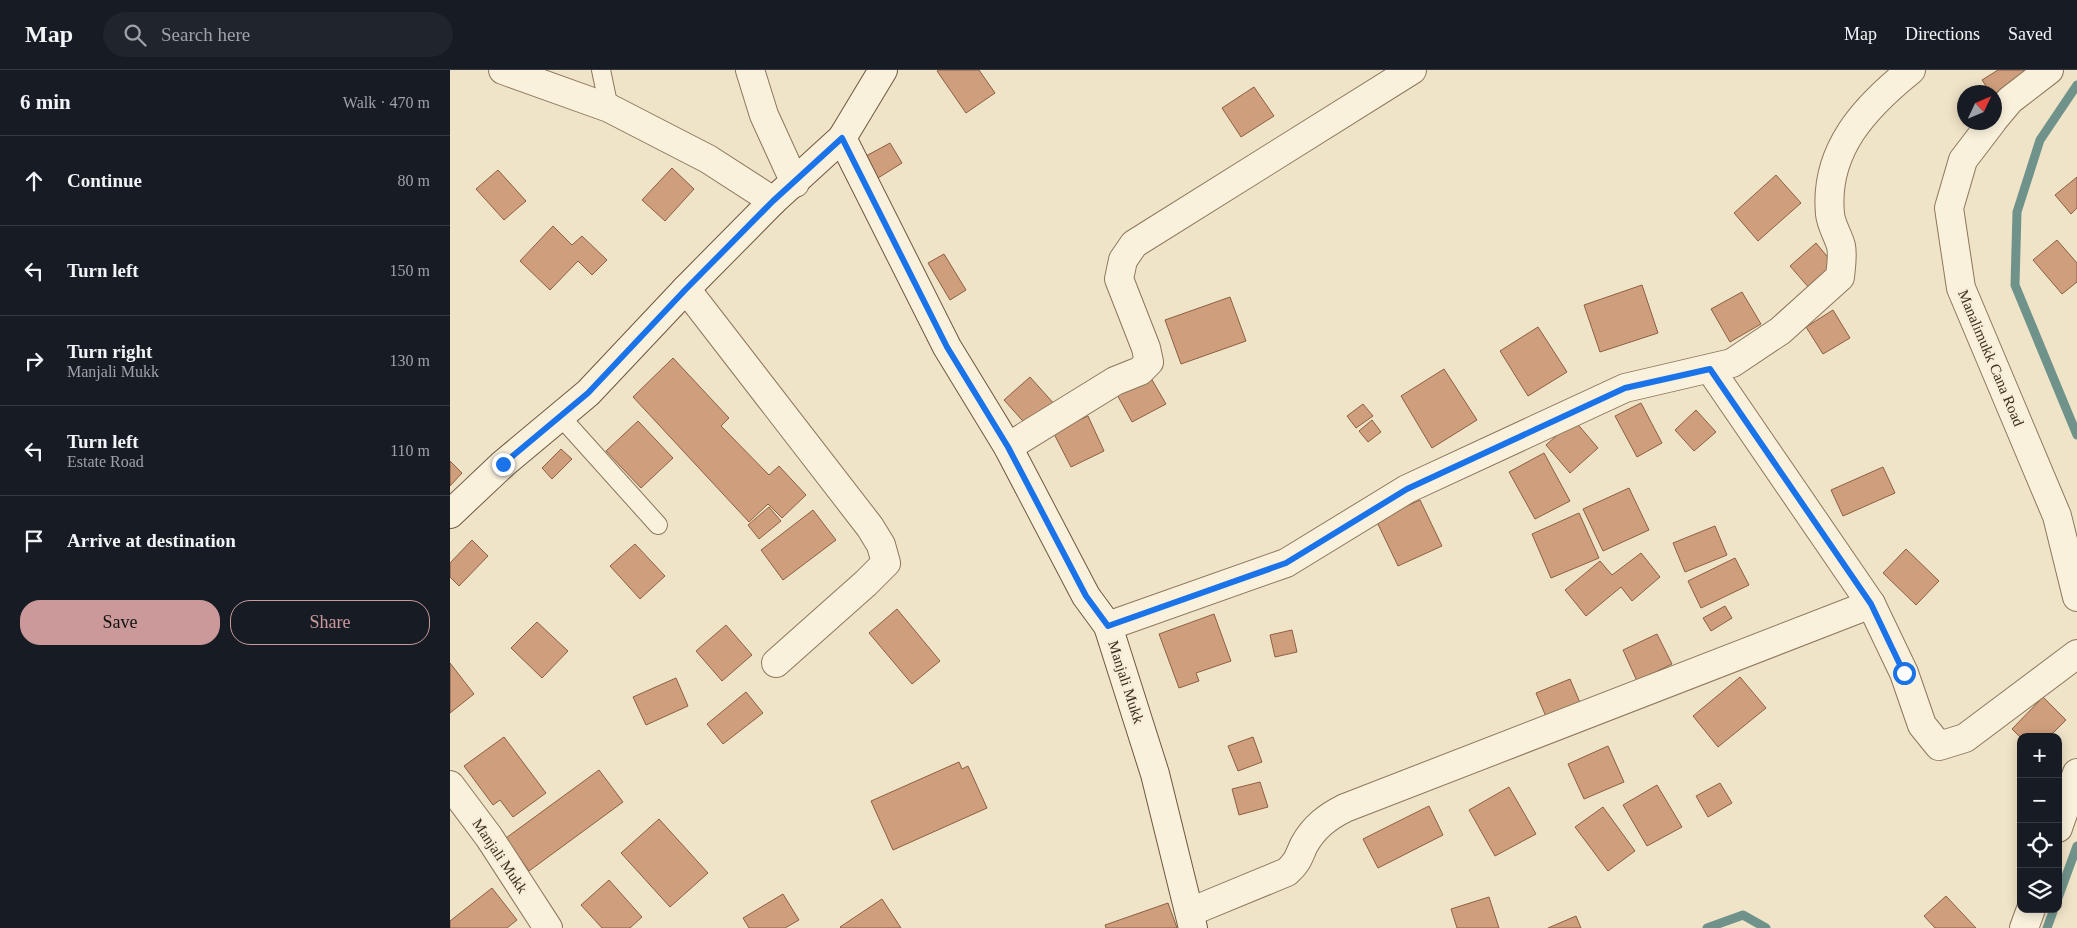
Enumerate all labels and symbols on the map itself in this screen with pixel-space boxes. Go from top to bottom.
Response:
north arrow [1957,85,2002,130]
street label: Manalimukk Cana Road [1955,287,2027,429]
route end [492,453,515,476]
street label: Manjali Mukk [1105,639,1147,726]
route start [1893,662,1916,685]
street label: Manjali Mukk [469,816,531,897]

